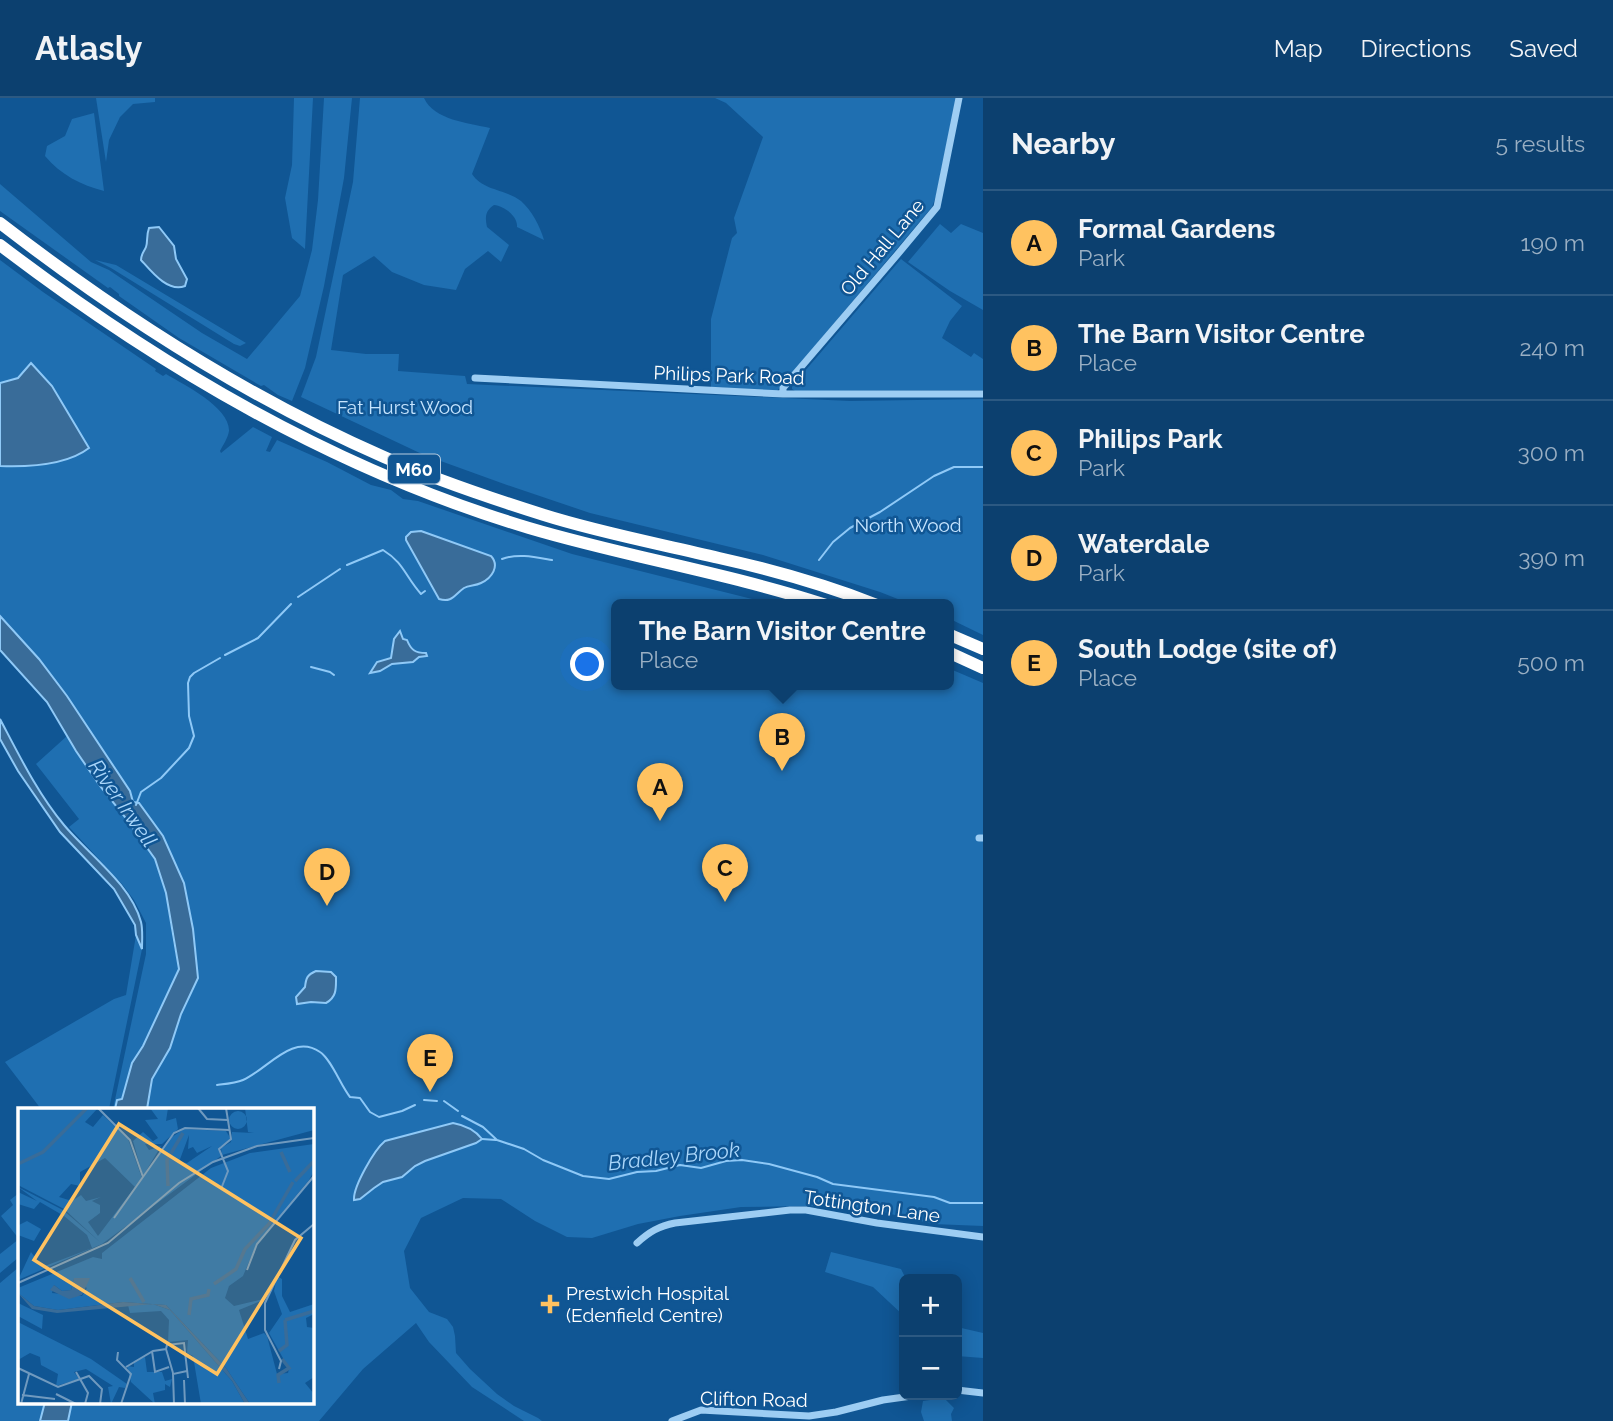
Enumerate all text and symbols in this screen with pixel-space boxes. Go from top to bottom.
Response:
text: Atlasly [35,29,142,68]
text: Map [1274,34,1323,63]
text: Directions [1361,34,1471,63]
text: Saved [1509,34,1578,63]
text: Nearby [1011,126,1115,161]
text: 5 results [1496,130,1585,157]
street label: Old Hall Lane [835,194,929,300]
text: Formal Gardens [1078,214,1275,244]
text: A [1026,229,1042,256]
text: 190 m [1521,229,1585,256]
text: Park [1078,244,1125,271]
text: The Barn Visitor Centre [1078,319,1365,349]
text: B [1026,334,1042,361]
text: 240 m [1519,334,1585,361]
text: Place [1078,349,1137,376]
street label: Philips Park Road [653,361,805,389]
park label: Fat Hurst Wood [337,396,473,418]
text: Philips Park [1078,424,1223,454]
text: C [1026,439,1042,466]
text: 300 m [1518,439,1585,466]
road number: M60 [388,454,440,484]
text: Park [1078,454,1125,481]
park label: North Wood [854,514,962,536]
text: Waterdale [1078,529,1210,559]
text: D [1026,544,1042,571]
text: 390 m [1518,544,1585,571]
text: Park [1078,559,1125,586]
popup [611,599,954,690]
text: The Barn Visitor Centre [639,616,926,646]
text: South Lodge (site of) [1078,634,1337,664]
text: Place [639,646,698,673]
your location [570,647,604,681]
text: E [1027,649,1041,676]
text: 500 m [1517,649,1585,676]
text: Place [1078,664,1137,691]
pin: B [759,713,805,771]
water label: River Irwell [84,754,162,852]
pin: A [637,763,683,821]
pin: C [702,844,748,902]
pin: D [304,848,350,906]
pin: E [407,1034,453,1092]
inset map [18,1108,313,1404]
water label: Bradley Brook [607,1137,741,1175]
street label: Tottington Lane [802,1186,942,1226]
map controls [899,1274,962,1400]
button: + [899,1274,962,1337]
place label: Prestwich Hospital (Edenfield Centre) [566,1282,730,1326]
marker: Prestwich Hospital (Edenfield Centre) [540,1294,560,1314]
button: − [899,1337,962,1400]
street label: Clifton Road [700,1387,808,1411]

